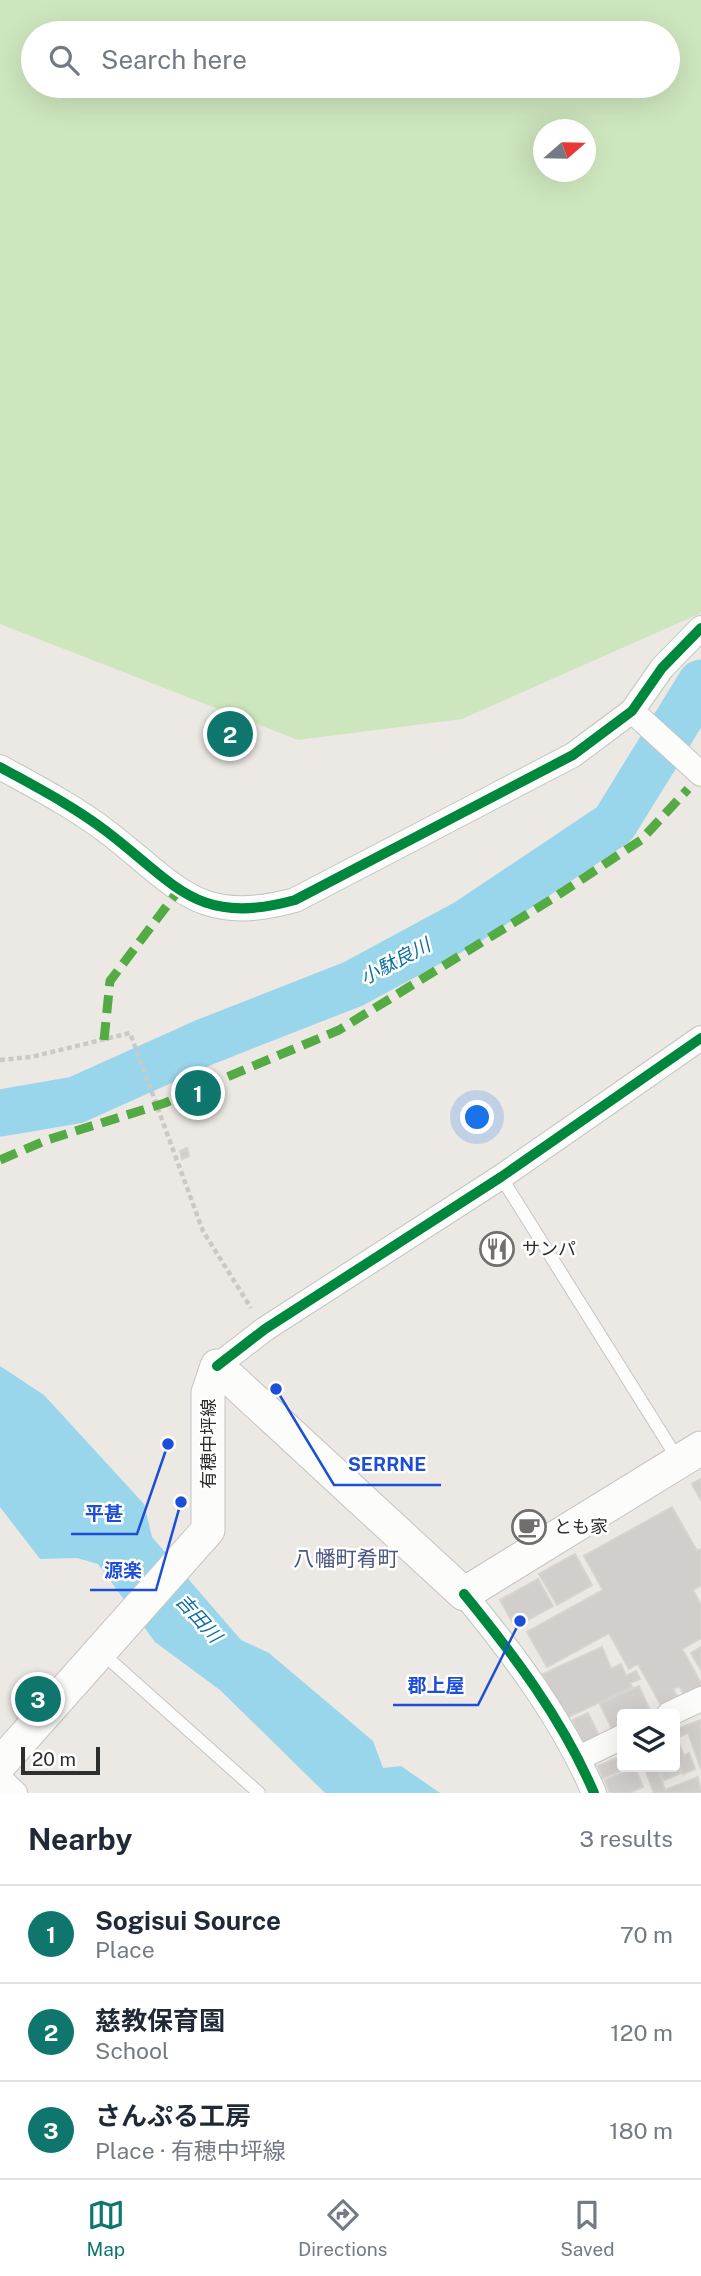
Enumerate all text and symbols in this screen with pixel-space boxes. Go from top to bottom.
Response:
search box [21,21,680,98]
icon: search [45,41,83,79]
text: Search here [101,44,247,75]
north arrow [533,119,596,182]
pin: 2 [207,708,253,760]
water label: 小駄良川 [356,933,435,989]
pin: 1 [175,1067,221,1119]
your location [460,1100,494,1134]
restaurant icon: サンパ [478,1230,516,1268]
place label: サンパ [522,1238,576,1259]
street label: 有穂中坪線 [198,1399,219,1489]
callout: SERRNE [334,1445,441,1485]
text: SERRNE [348,1453,426,1475]
callout: 平甚 [71,1494,137,1534]
text: 平甚 [85,1502,123,1524]
cafe icon: とも家 [510,1508,548,1546]
place label: とも家 [554,1516,608,1537]
district label: 八幡町肴町 [294,1546,399,1571]
callout: 源楽 [90,1550,156,1590]
text: 源楽 [104,1559,142,1581]
water label: 吉田川 [172,1589,228,1648]
callout: 郡上屋 [393,1665,478,1705]
pin: 3 [15,1673,61,1725]
text: 郡上屋 [407,1674,465,1696]
map controls [617,1709,680,1772]
button: layers [617,1709,680,1772]
scale bar [21,1744,100,1776]
text: 20 m [32,1748,76,1770]
text: Nearby [28,1821,132,1857]
text: 3 results [579,1825,673,1852]
text: Sogisui Source [95,1905,281,1936]
text: 1 [46,1921,56,1948]
text: 70 m [620,1921,673,1948]
text: Place [95,1936,155,1963]
text: 慈教保育園 [95,2005,225,2036]
text: 2 [44,2019,58,2046]
text: 120 m [610,2019,673,2046]
text: School [95,2037,169,2064]
text: さんぷる工房 [95,2100,251,2131]
text: 3 [43,2117,59,2144]
text: 180 m [609,2117,673,2144]
text: Place · 有穂中坪線 [95,2137,286,2164]
tab: Map [86,2196,125,2260]
tab: Directions [298,2196,387,2260]
tab: Saved [560,2196,615,2260]

